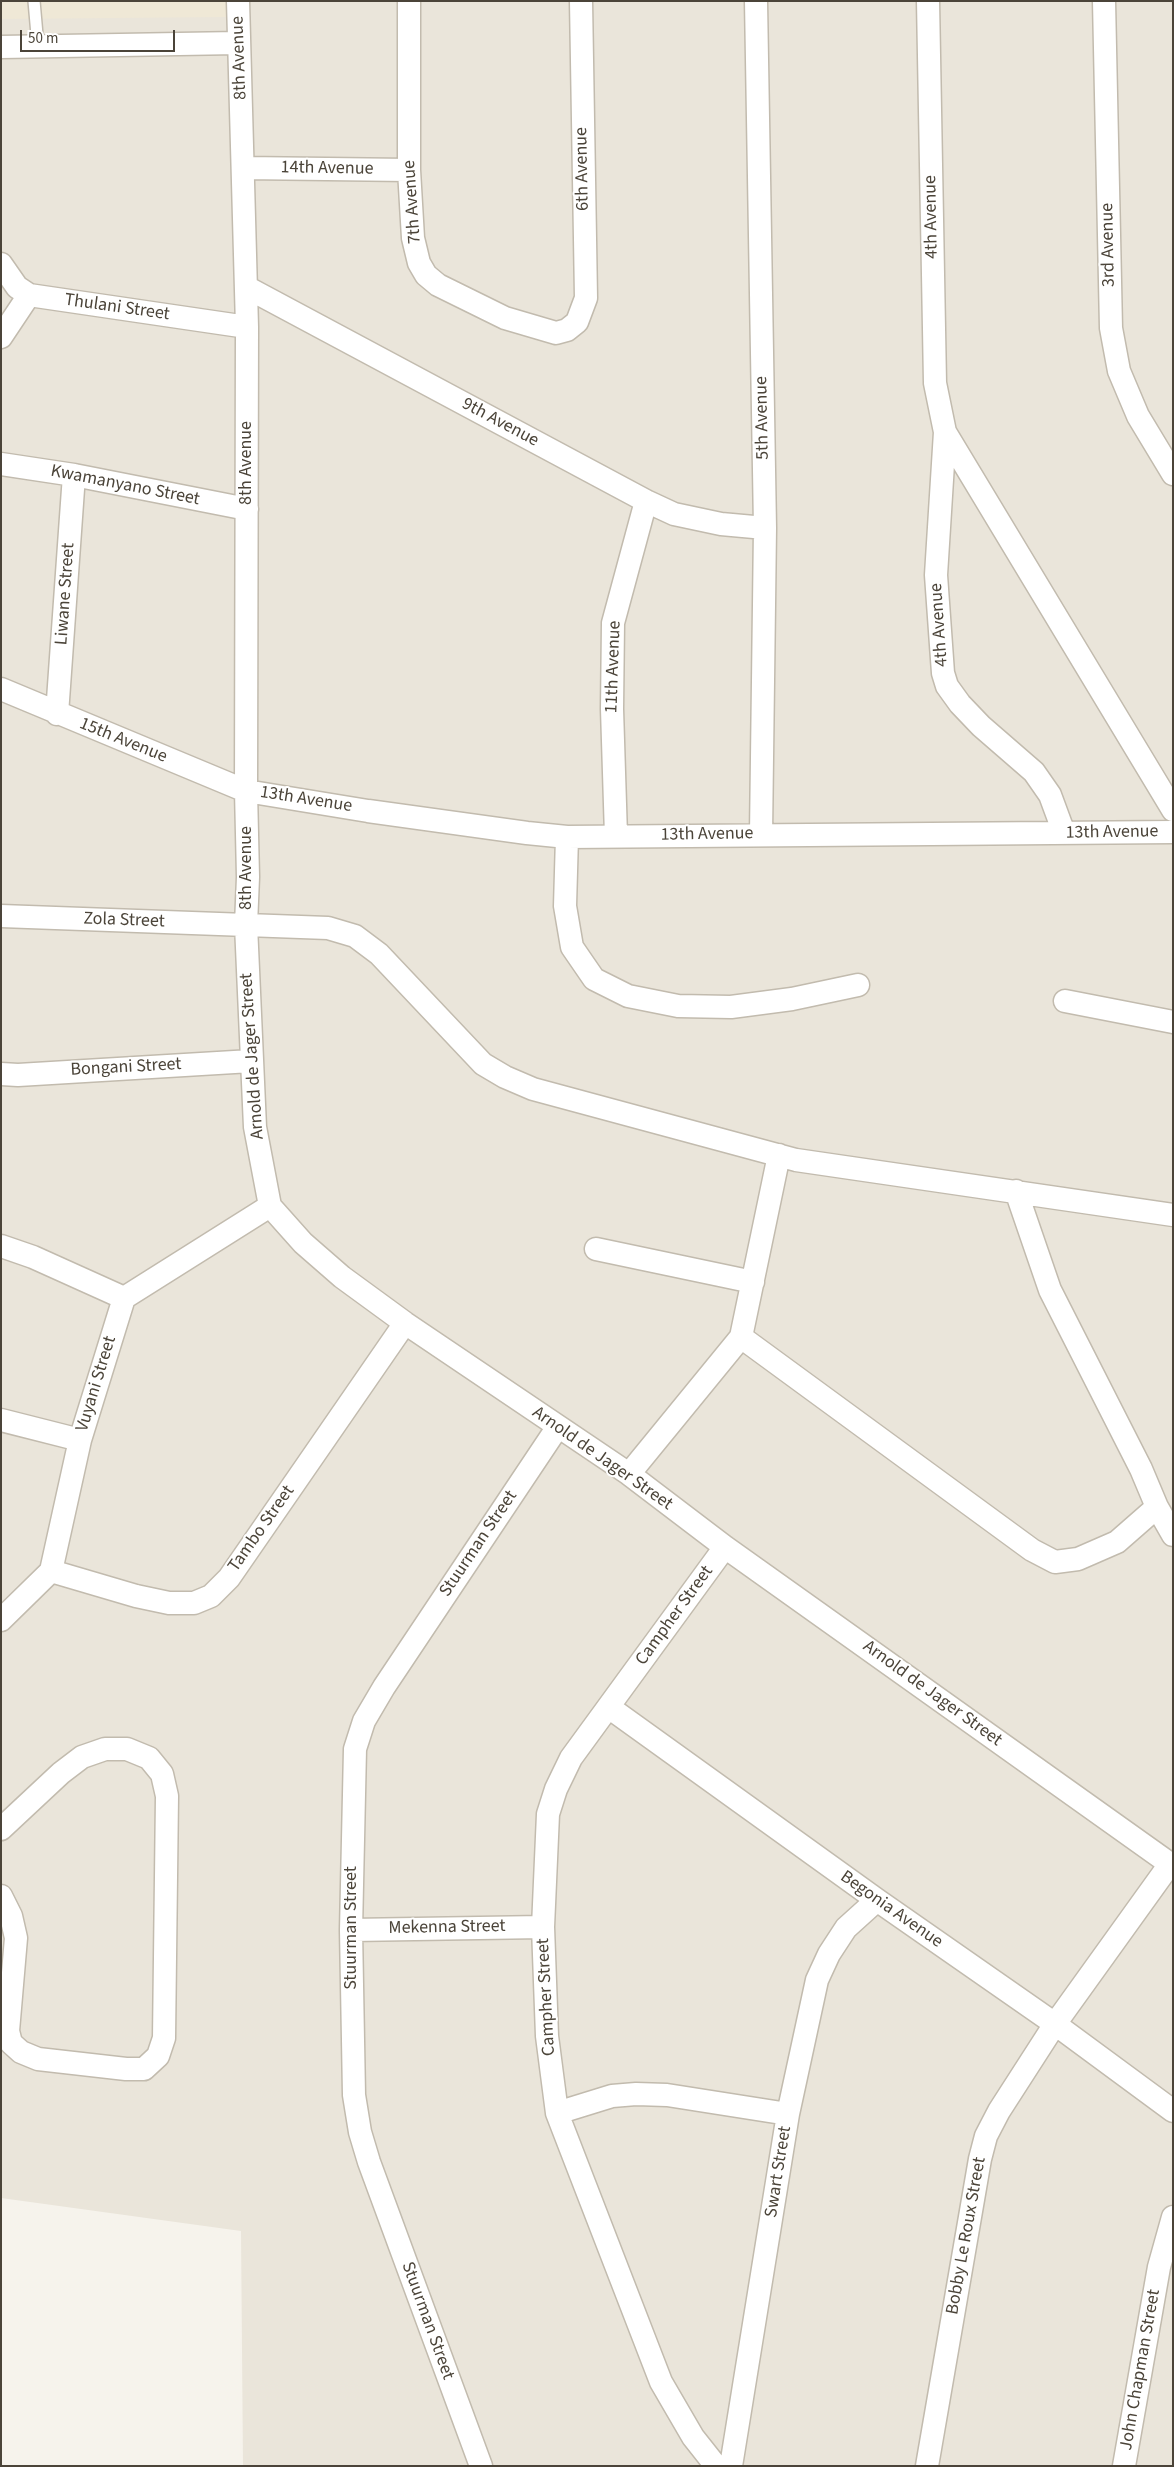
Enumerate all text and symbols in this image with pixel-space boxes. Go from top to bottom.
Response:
street label: 8th Avenue [228,16,252,100]
scale bar [22,20,178,52]
text: 50 m [28,28,58,49]
street label: 6th Avenue [571,127,595,211]
street label: 14th Avenue [280,157,374,181]
street label: 7th Avenue [399,159,427,245]
street label: 4th Avenue [920,175,944,259]
street label: 3rd Avenue [1097,203,1121,287]
street label: Thulani Street [63,290,171,326]
street label: 5th Avenue [751,376,775,460]
street label: 9th Avenue [458,394,542,452]
street label: 8th Avenue [236,421,258,505]
street label: Kwamanyano Street [49,461,201,511]
street label: Liwane Street [52,542,80,646]
street label: 4th Avenue [926,582,954,668]
street label: 11th Avenue [602,620,626,714]
street label: 15th Avenue [76,714,170,768]
street label: 13th Avenue [258,782,354,818]
street label: 13th Avenue [1065,821,1159,845]
street label: 13th Avenue [660,823,754,847]
street label: 8th Avenue [236,826,258,910]
street label: Zola Street [83,909,165,933]
street label: Arnold de Jager Street [236,972,270,1140]
street label: Bongani Street [70,1054,182,1082]
street label: Vuyani Street [72,1334,122,1434]
street label: Arnold de Jager Street [528,1402,676,1516]
street label: Tambo Street [224,1482,300,1576]
street label: Stuurman Street [435,1487,523,1601]
street label: Campher Street [632,1562,718,1670]
street label: Arnold de Jager Street [858,1636,1006,1752]
street label: Stuurman Street [341,1866,363,1990]
street label: Begonia Avenue [836,1867,946,1953]
street label: Mekenna Street [388,1916,506,1940]
street label: Campher Street [533,1938,561,2056]
street label: Swart Street [761,2125,797,2219]
street label: Bobby Le Roux Street [943,2156,991,2316]
street label: Stuurman Street [396,2259,458,2383]
street label: John Chapman Street [1116,2288,1166,2452]

